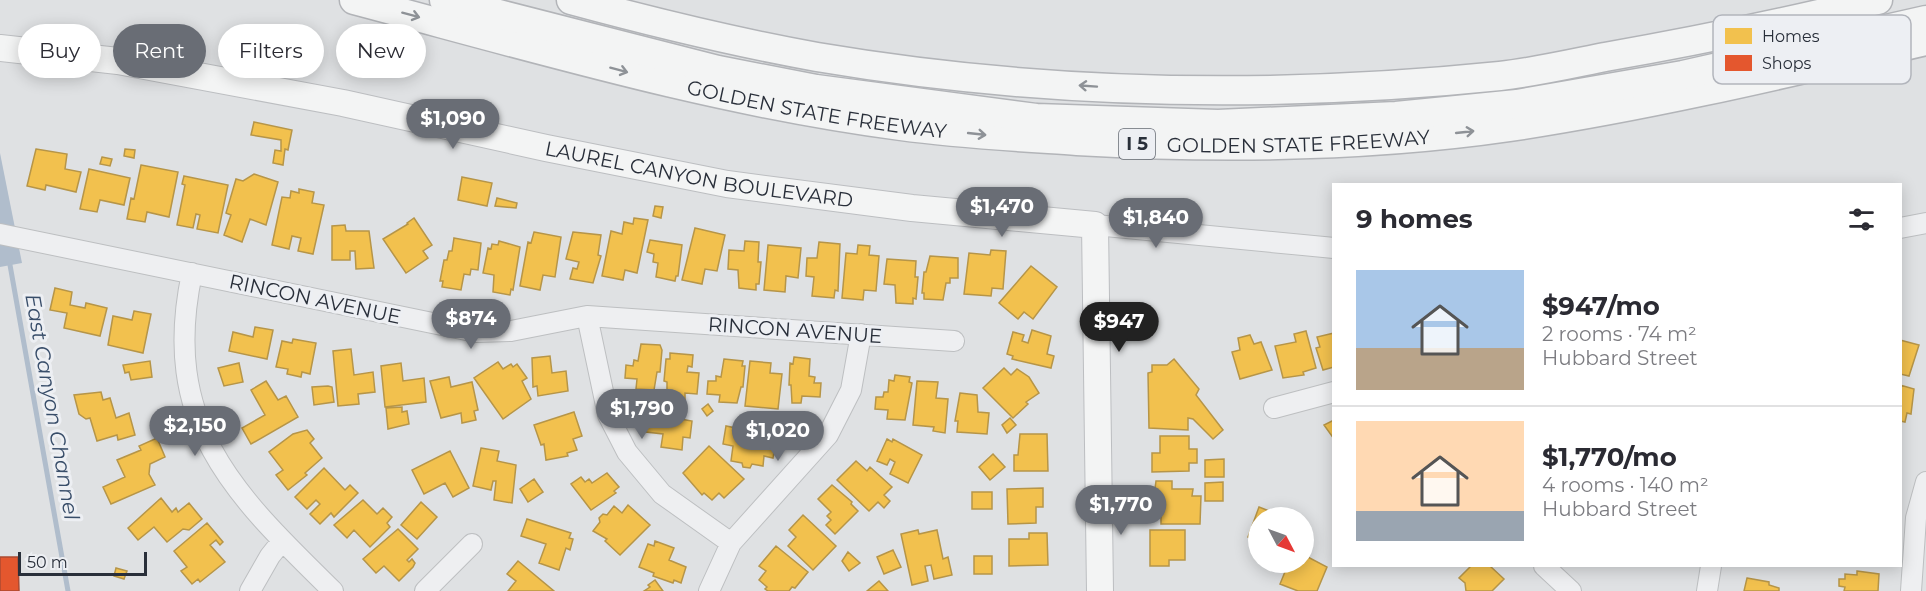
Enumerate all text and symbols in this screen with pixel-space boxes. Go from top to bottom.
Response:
one-way arrow [401,10,420,21]
legend [1713,15,1911,84]
chip: Buy [18,24,101,78]
chip: Rent [113,24,206,78]
chip: Filters [218,24,324,78]
chip: New [336,24,426,78]
text: Homes [1762,27,1820,46]
text: Shops [1762,54,1812,73]
one-way arrow [610,65,629,77]
street label: GOLDEN STATE FREEWAY [685,75,948,143]
one-way arrow [1078,80,1098,91]
pin: $1,090 [404,99,502,150]
text: $1,090 [420,106,486,130]
street label: GOLDEN STATE FREEWAY [1166,125,1431,158]
one-way arrow [1454,126,1474,137]
one-way arrow [966,129,986,140]
road number: I 5 [1119,129,1155,159]
street label: LAUREL CANYON BOULEVARD [543,136,855,212]
pin: $1,470 [953,187,1051,238]
text: $1,470 [970,194,1034,218]
pin: $1,840 [1107,198,1205,249]
text: 9 homes [1356,203,1473,235]
icon: filters [1845,203,1878,236]
text: $1,840 [1123,205,1189,229]
street label: RINCON AVENUE [227,269,403,329]
text: $947/mo [1542,290,1660,322]
water label: East Canyon Channel [20,292,85,522]
icon: home [1404,294,1476,366]
pin: $874 [435,299,507,350]
pin: $947 [1083,302,1155,353]
text: $874 [446,306,496,330]
text: $947 [1094,309,1144,333]
street label: RINCON AVENUE [707,312,883,348]
text: 2 rooms · 74 m² [1542,322,1697,346]
text: Hubbard Street [1542,346,1698,370]
pin: $1,790 [593,389,691,440]
text: $1,790 [610,396,674,420]
pin: $2,150 [146,406,244,457]
pin: $1,020 [729,411,827,462]
text: $2,150 [164,413,227,437]
text: $1,020 [746,418,810,442]
text: $1,770/mo [1542,441,1677,473]
icon: home [1404,445,1476,517]
text: 4 rooms · 140 m² [1542,473,1709,497]
pin: $1,770 [1072,485,1170,536]
text: $1,770 [1089,492,1153,516]
text: Hubbard Street [1542,497,1698,521]
north arrow [1248,507,1314,573]
map controls [1248,507,1314,573]
scale bar [18,549,147,576]
text: 50 m [27,553,68,572]

